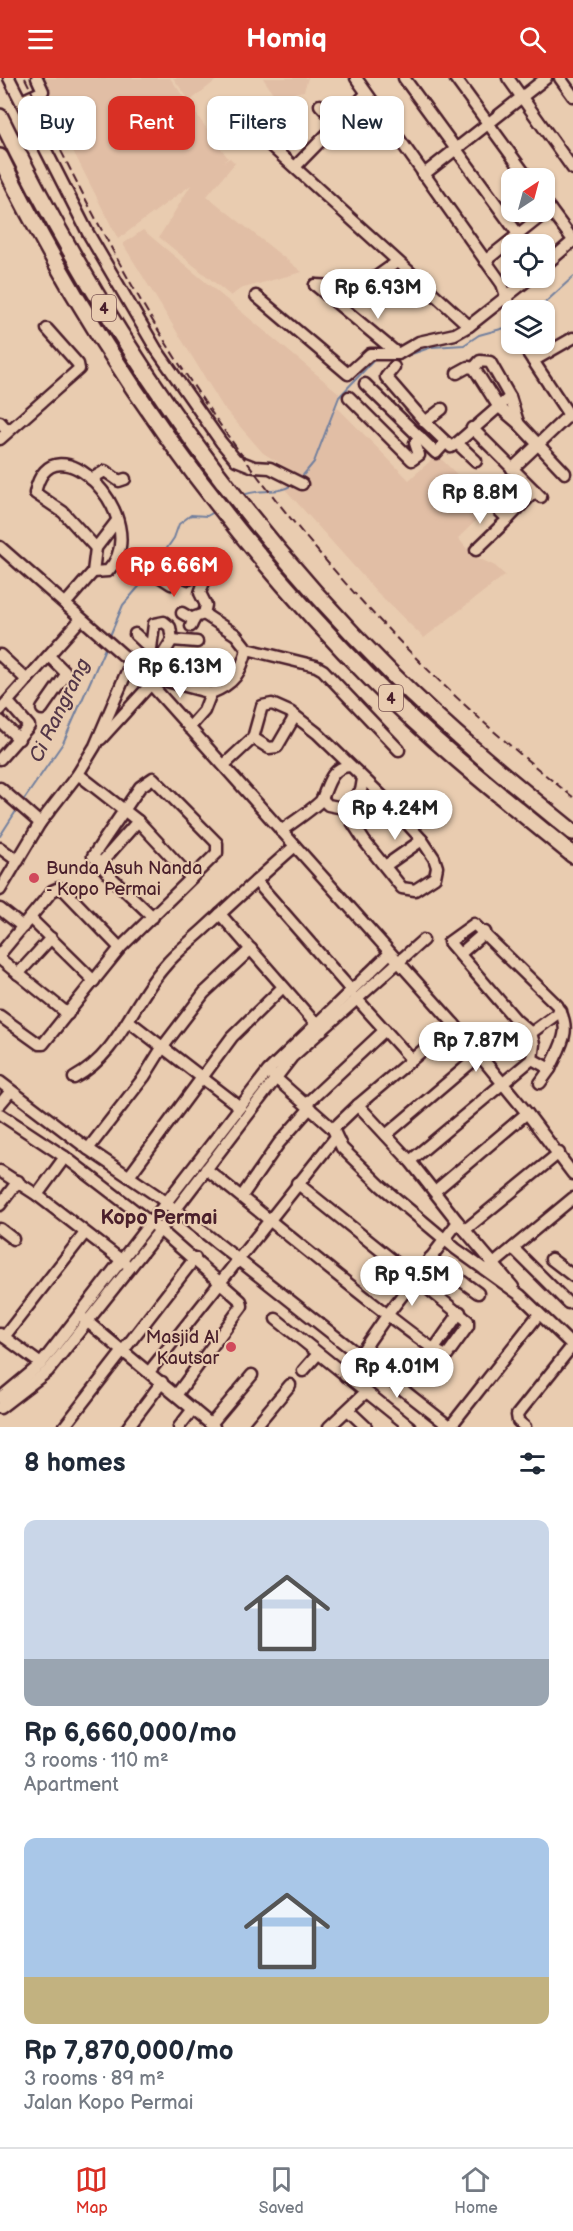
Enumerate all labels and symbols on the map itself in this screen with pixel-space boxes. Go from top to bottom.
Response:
north arrow [501,168,555,222]
pin: Rp 6.93M [316,269,440,320]
road number: 4 [92,295,116,321]
pin: Rp 8.8M [425,474,535,525]
pin: Rp 6.66M [112,547,236,598]
pin: Rp 6.13M [118,648,242,699]
water label: Ci Rangrang [24,655,95,766]
road number: 4 [379,685,403,711]
pin: Rp 4.24M [333,790,457,841]
place label: Bunda Asuh Nanda - Kopo Permai [46,858,202,900]
marker: Bunda Asuh Nanda - Kopo Permai [27,871,41,885]
pin: Rp 7.87M [414,1022,538,1073]
district label: Kopo Permai [101,1206,217,1230]
pin: Rp 9.5M [357,1256,467,1307]
place label: Masjid Al Kautsar [146,1327,219,1369]
marker: Masjid Al Kautsar [224,1340,238,1354]
pin: Rp 4.01M [335,1348,459,1399]

